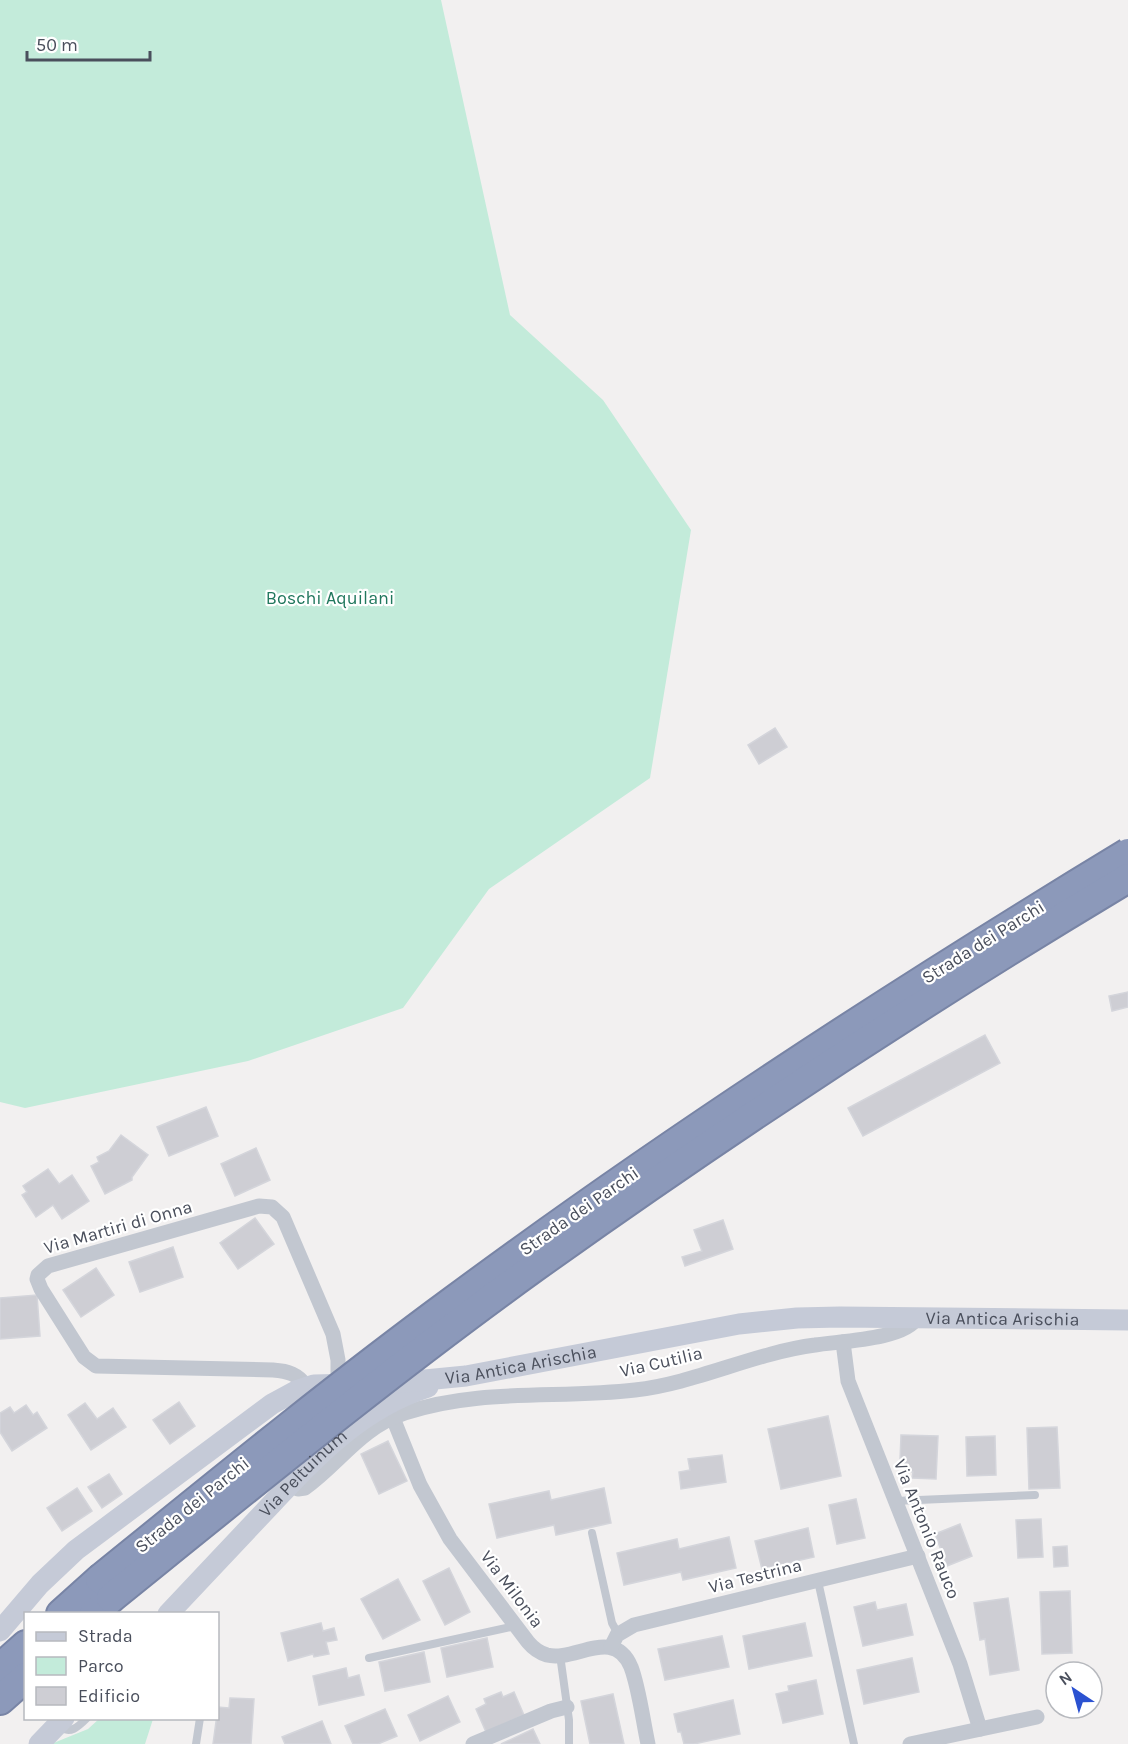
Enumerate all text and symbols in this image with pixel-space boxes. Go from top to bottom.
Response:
scale bar [27,24,150,62]
text: 50 m [36,34,78,56]
park label: Boschi Aquilani [266,587,394,609]
street label: Strada dei Parchi [918,895,1048,989]
street label: Strada dei Parchi [515,1162,643,1260]
street label: Via Martiri di Onna [41,1195,195,1259]
street label: Via Antica Arischia [925,1307,1079,1330]
street label: Via Antica Arischia [444,1340,598,1389]
street label: Via Cutilia [618,1342,704,1382]
street label: Via Peltuinum [254,1425,352,1522]
street label: Strada dei Parchi [131,1452,253,1558]
street label: Via Antonio Rauco [889,1456,965,1602]
street label: Via Milonia [476,1546,548,1632]
street label: Via Testrina [706,1554,804,1598]
legend [24,1612,219,1720]
text: Strada [78,1625,133,1647]
text: Parco [78,1655,124,1677]
north arrow [1044,1660,1104,1720]
text: N [1055,1667,1076,1689]
text: Edificio [78,1685,140,1707]

